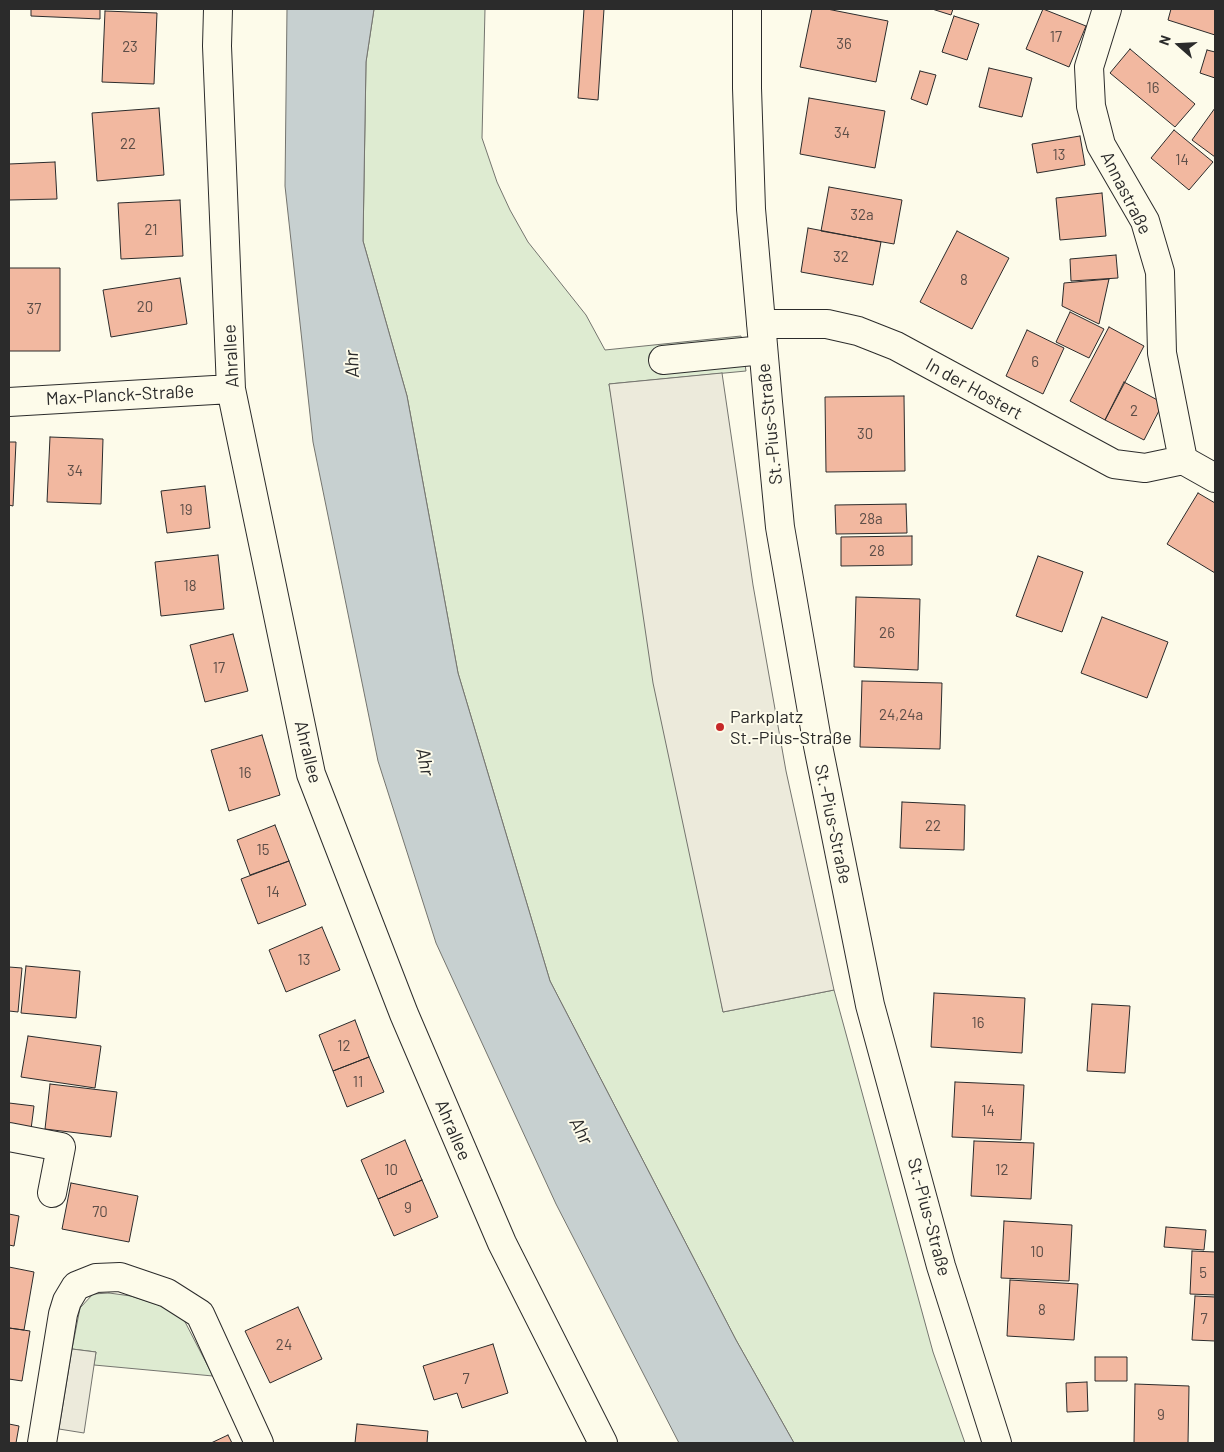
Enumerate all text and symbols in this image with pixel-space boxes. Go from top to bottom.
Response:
north arrow [1154,20,1204,70]
house number: 17 [1050,28,1062,46]
text: N [1155,33,1174,47]
house number: 36 [836,35,852,53]
house number: 23 [122,38,138,56]
house number: 16 [1147,79,1159,97]
house number: 34 [834,124,850,142]
house number: 22 [120,135,136,153]
house number: 13 [1053,146,1065,164]
street label: Annastraße [1096,148,1156,238]
house number: 14 [1175,151,1189,169]
house number: 32a [850,206,874,224]
house number: 21 [144,221,158,239]
house number: 32 [833,248,849,266]
house number: 8 [960,271,968,289]
house number: 20 [137,298,153,316]
house number: 37 [27,300,41,318]
street label: Ahrallee [219,324,243,388]
water label: Ahr [340,350,364,378]
house number: 6 [1031,353,1039,371]
street label: In der Hostert [922,354,1026,424]
street label: St.-Pius-Straße [753,362,787,486]
street label: Max-Planck-Straße [45,380,195,410]
house number: 2 [1130,402,1138,420]
house number: 30 [857,425,873,443]
house number: 34 [67,462,83,480]
house number: 19 [179,501,193,519]
house number: 28a [859,510,883,528]
house number: 28 [869,542,885,560]
house number: 18 [183,577,197,595]
house number: 26 [879,624,895,642]
house number: 17 [213,659,225,677]
place label: Parkplatz St.-Pius-Straße [730,706,852,749]
house number: 24,24a [879,706,923,724]
street label: Ahrallee [290,718,326,786]
marker: Parkplatz St.-Pius-Straße [714,721,726,733]
water label: Ahr [411,746,439,778]
street label: St.-Pius-Straße [810,762,856,886]
house number: 16 [239,764,251,782]
house number: 22 [925,817,941,835]
house number: 15 [257,841,269,859]
house number: 14 [266,883,280,901]
house number: 13 [298,951,310,969]
house number: 16 [972,1014,984,1032]
house number: 12 [337,1037,351,1055]
house number: 11 [353,1073,363,1091]
street label: Ahrallee [431,1096,475,1164]
house number: 14 [981,1102,995,1120]
water label: Ahr [564,1113,598,1149]
street label: St.-Pius-Straße [903,1155,955,1279]
house number: 10 [384,1161,398,1179]
house number: 12 [995,1161,1009,1179]
house number: 9 [404,1199,412,1217]
house number: 70 [92,1203,108,1221]
house number: 10 [1030,1243,1044,1261]
house number: 5 [1199,1264,1207,1282]
house number: 8 [1038,1301,1046,1319]
house number: 7 [1200,1310,1208,1328]
house number: 24 [276,1336,292,1354]
house number: 7 [462,1370,470,1388]
house number: 9 [1157,1406,1165,1424]

